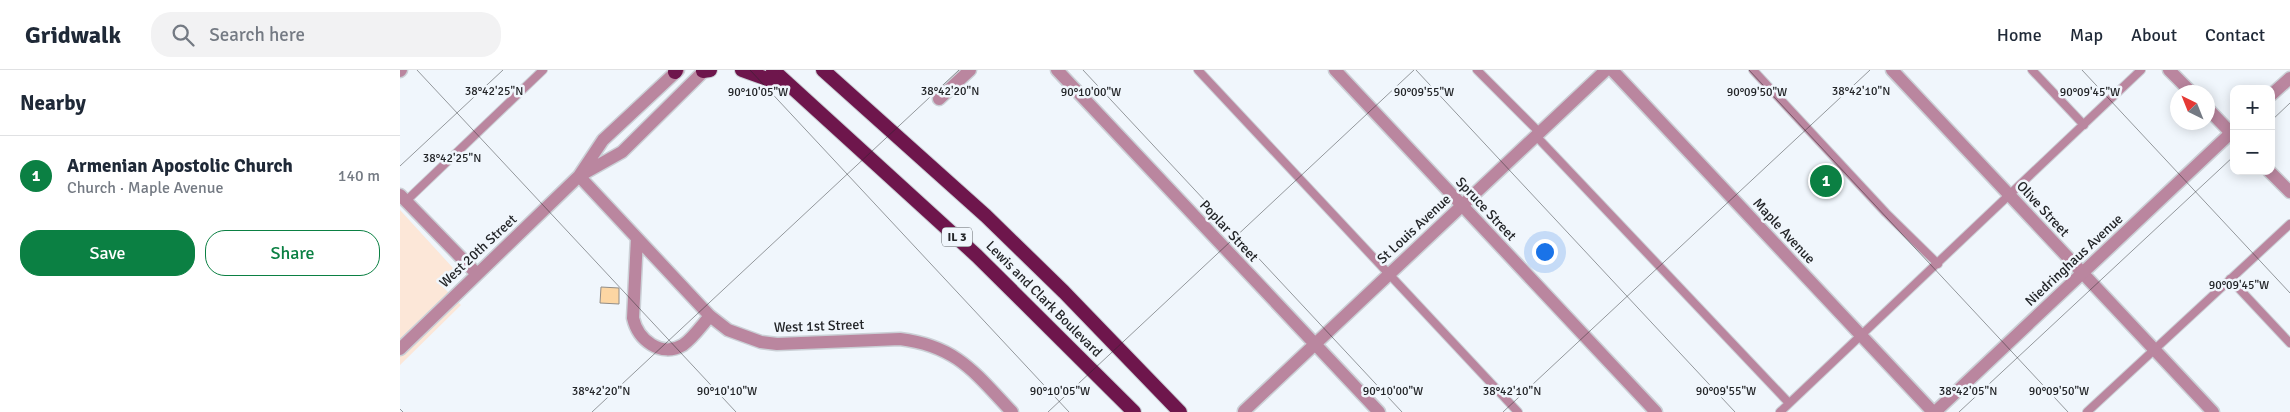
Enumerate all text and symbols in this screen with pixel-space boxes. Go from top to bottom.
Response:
search box [151,12,501,57]
text: Gridwalk [25,20,121,50]
icon: search [169,21,197,49]
text: Search here [209,23,305,47]
text: Home [1997,24,2042,46]
text: Map [2070,24,2103,46]
text: About [2131,24,2177,46]
text: Contact [2205,24,2265,46]
text: 38°42'25"N [465,84,523,99]
text: 38°42'20"N [921,84,979,99]
text: 38°42'10"N [1832,84,1890,99]
text: 90°10'05"W [728,85,788,100]
text: 90°10'00"W [1061,85,1121,100]
text: 90°09'55"W [1394,85,1454,100]
text: 90°09'50"W [1727,85,1787,100]
text: 90°09'45"W [2060,85,2120,100]
north arrow [2170,85,2215,130]
map controls [2230,85,2275,175]
button: + [2230,85,2275,130]
text: Nearby [20,90,86,116]
button: − [2230,130,2275,175]
text: 38°42'25"N [423,151,481,166]
text: Armenian Apostolic Church [67,154,293,178]
pin: 1 [1810,162,1842,200]
text: 1 [32,166,40,186]
text: 140 m [338,166,380,186]
street label: Spruce Street [1452,174,1520,245]
text: Church · Maple Avenue [67,178,224,198]
street label: Olive Street [2013,178,2073,240]
street label: St Louis Avenue [1374,191,1454,267]
street label: Maple Avenue [1749,195,1819,267]
street label: Poplar Street [1196,197,1262,265]
street label: Niedringhaus Avenue [2022,210,2126,310]
street label: West 20th Street [436,211,520,291]
road number: IL 3 [942,228,972,246]
button: Save [20,230,195,276]
button: Share [205,230,380,276]
street label: Lewis and Clark Boulevard [982,237,1106,361]
your location [1532,239,1558,265]
text: 90°09'45"W [2209,278,2269,293]
street label: West 1st Street [773,316,865,336]
text: 38°42'20"N [572,384,630,399]
text: 90°10'10"W [697,384,757,399]
text: 90°10'05"W [1030,384,1090,399]
text: 90°10'00"W [1363,384,1423,399]
text: 38°42'10"N [1483,384,1541,399]
text: 90°09'55"W [1696,384,1756,399]
text: 38°42'05"N [1939,384,1997,399]
text: 90°09'50"W [2029,384,2089,399]

